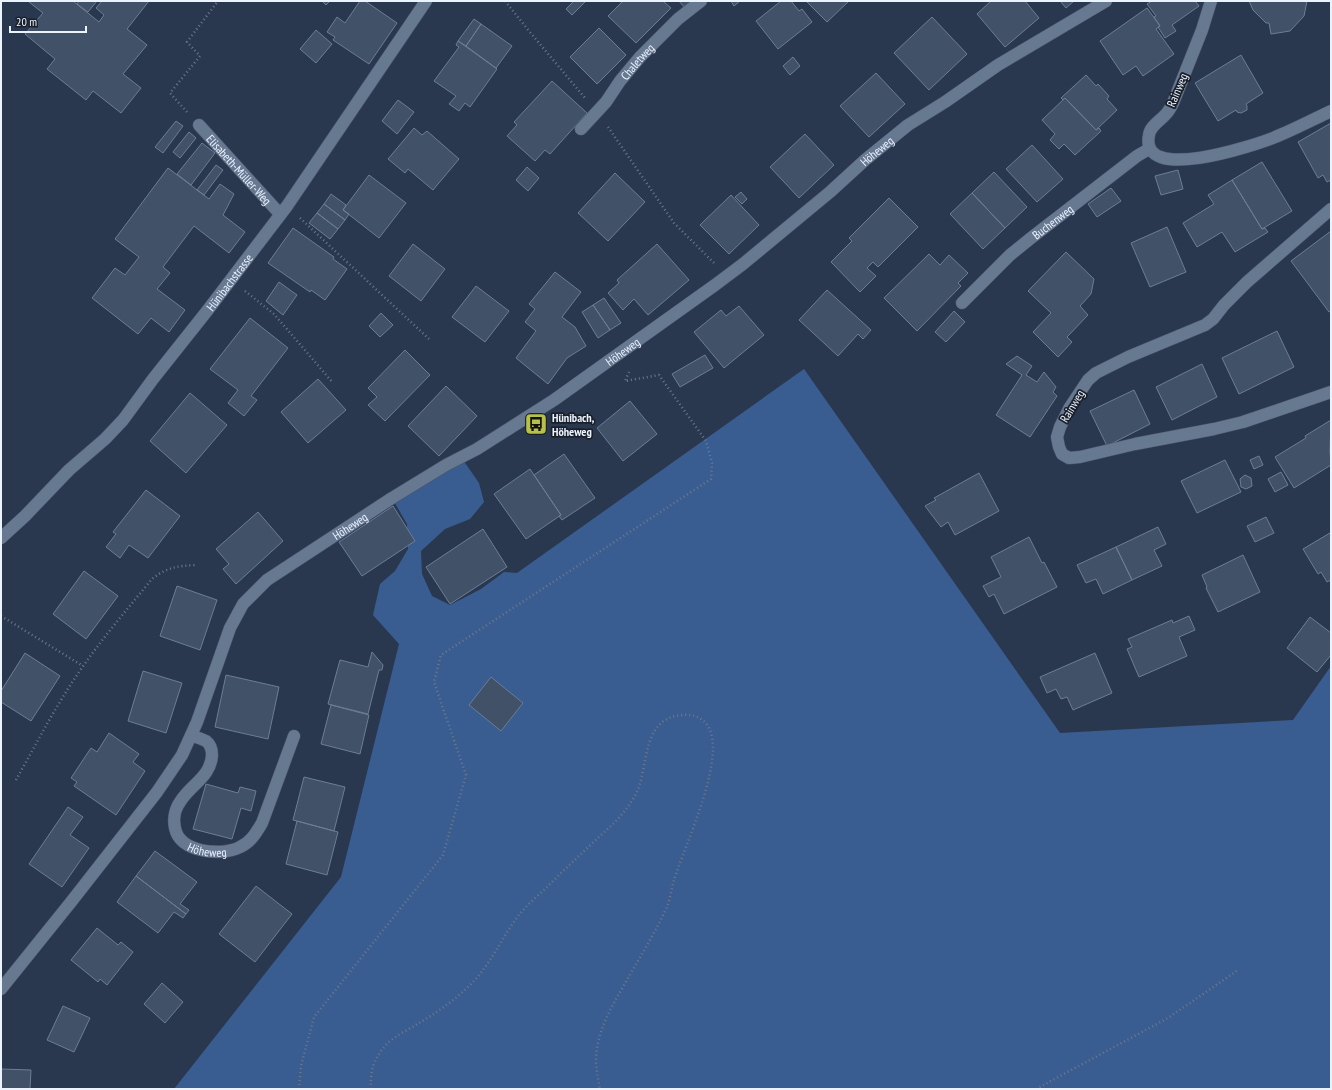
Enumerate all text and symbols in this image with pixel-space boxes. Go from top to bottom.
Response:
scale bar [10,8,86,34]
text: 20 m [16,14,37,29]
street label: Chaletweg [617,40,657,83]
street label: Rainweg [1163,71,1191,109]
street label: Elisabeth-Müller-Weg [204,131,275,208]
street label: Höheweg [857,133,896,169]
street label: Buchenweg [1029,201,1076,242]
street label: Hünibachstrasse [203,250,256,313]
street label: Höheweg [602,334,643,369]
street label: Rainweg [1056,387,1088,425]
place label: Hünibach, Höheweg [552,410,595,439]
bus stop icon: Hünibach, Höheweg [523,411,549,437]
street label: Höheweg [329,509,370,543]
street label: Höheweg [185,839,227,859]

